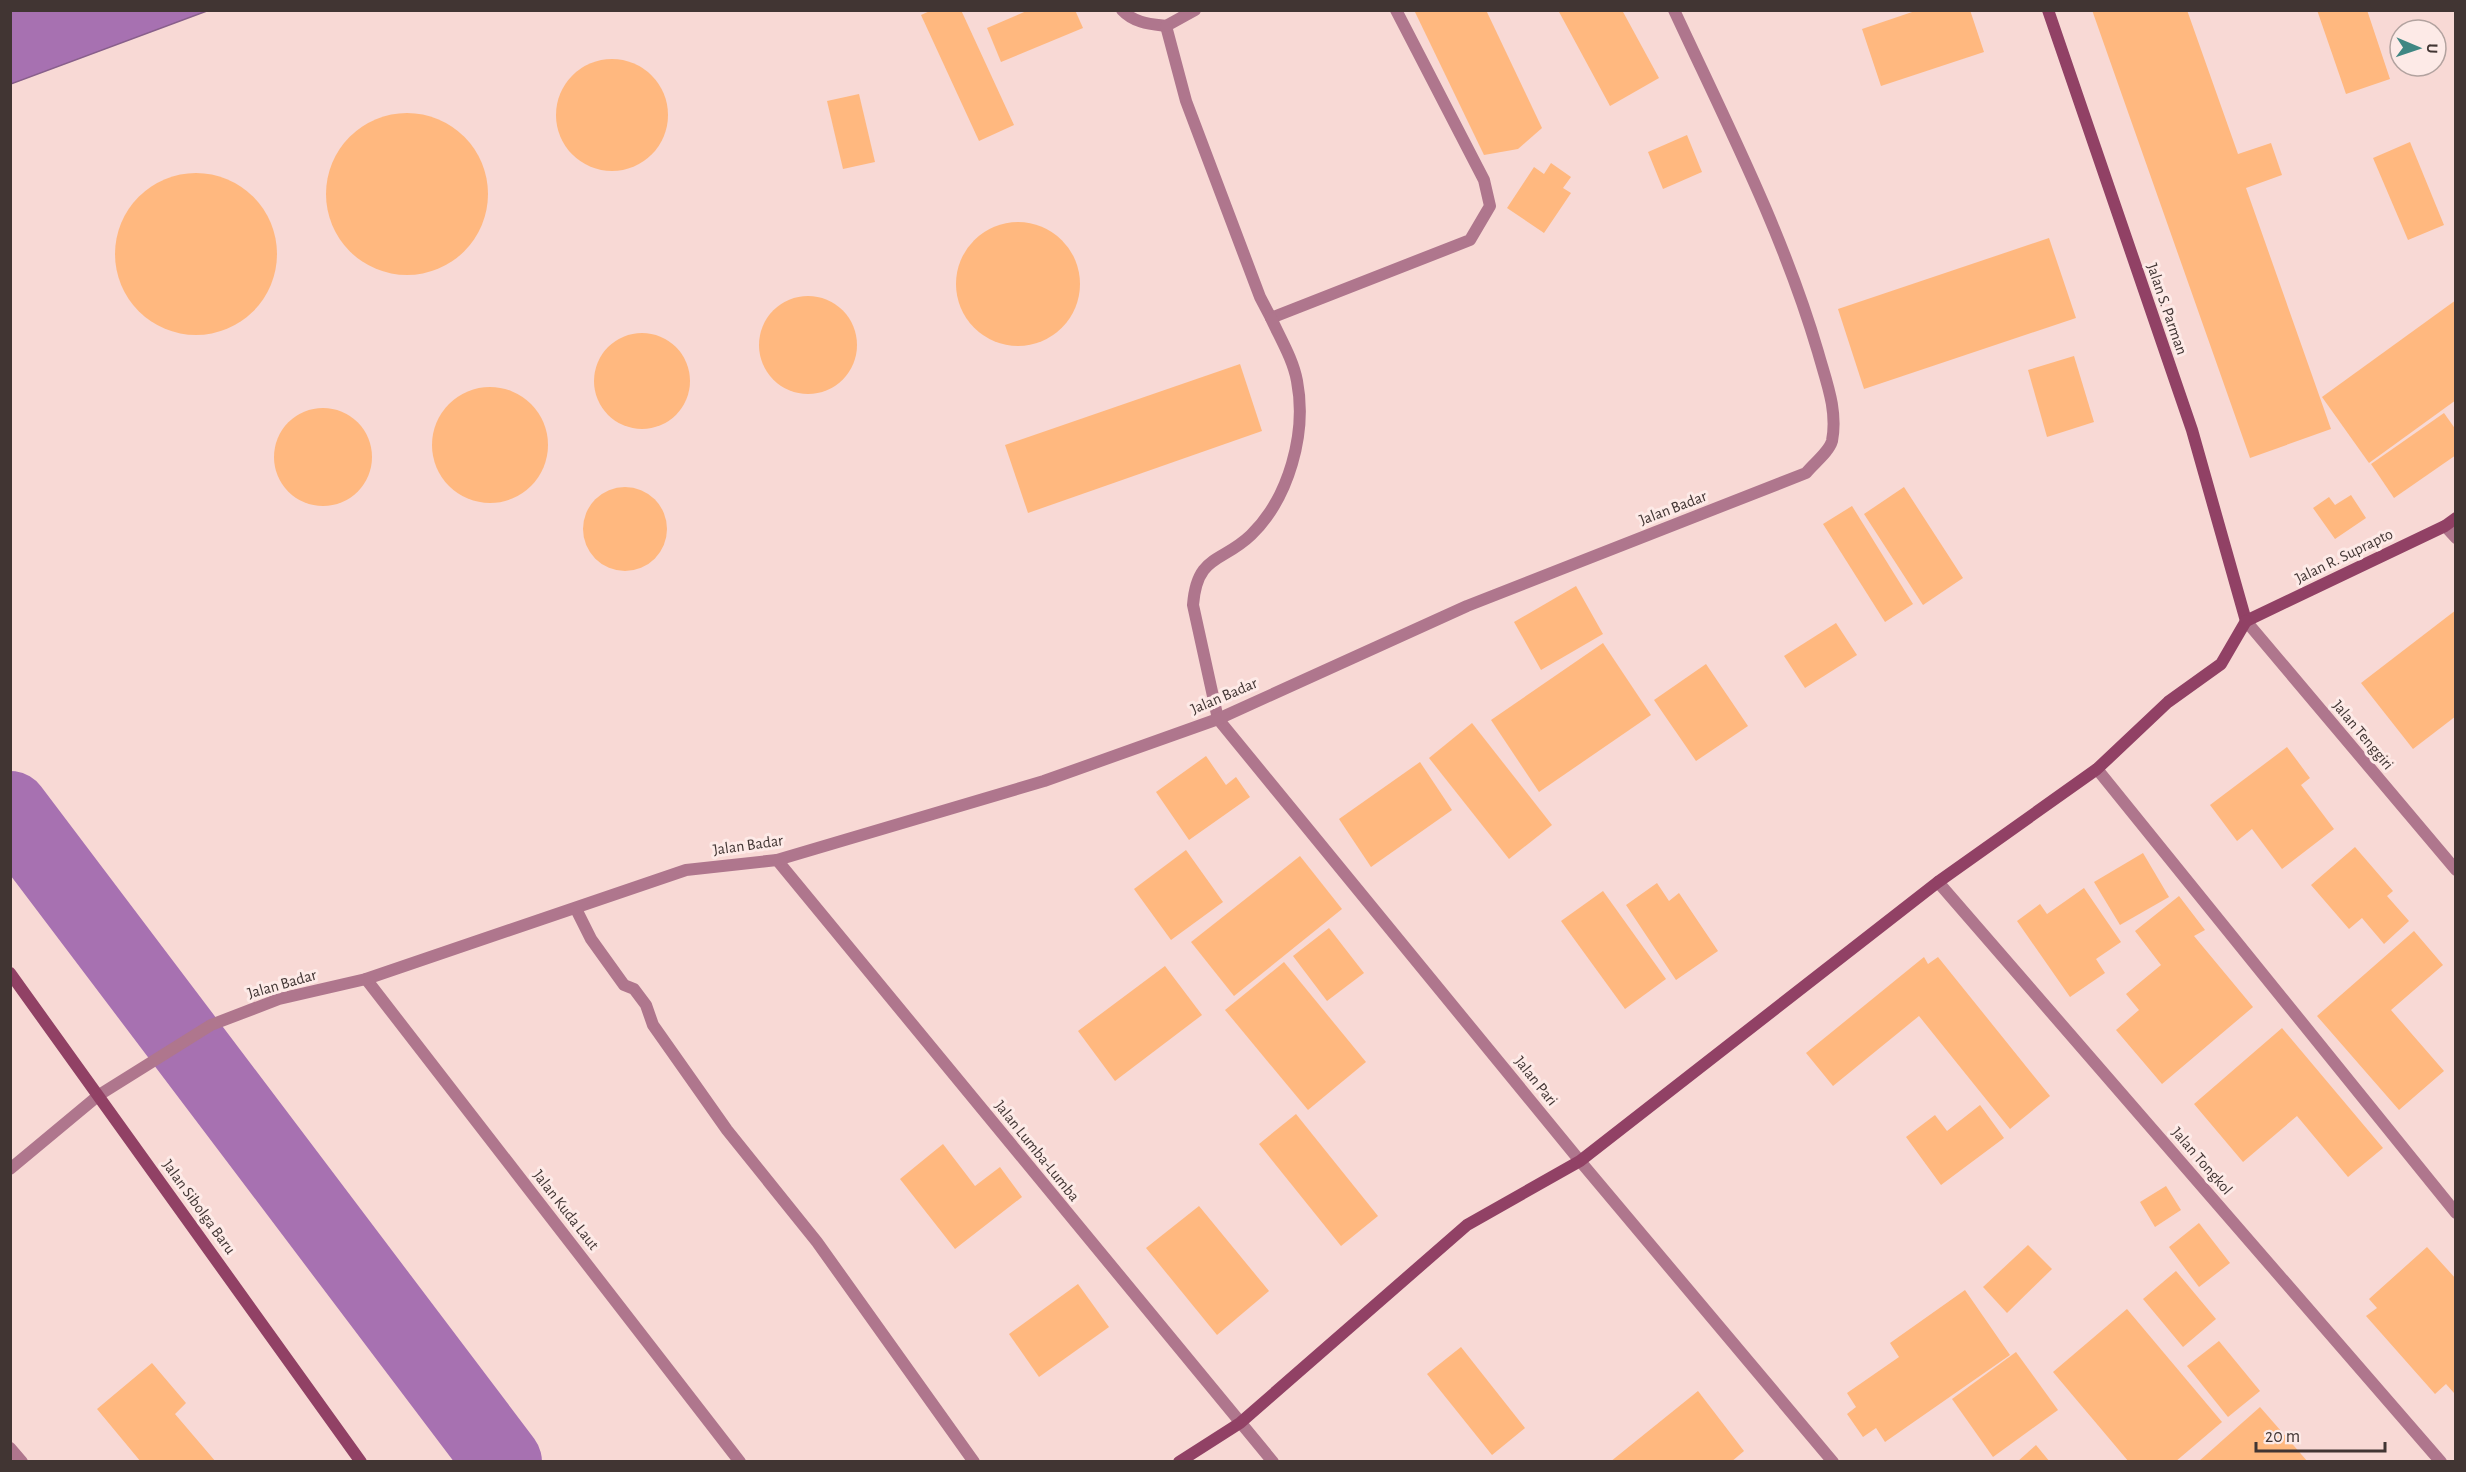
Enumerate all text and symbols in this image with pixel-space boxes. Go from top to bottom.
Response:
north arrow [2388,18,2448,78]
text: U [2424,43,2440,54]
street label: Jalan S. Parman [2144,261,2190,357]
street label: Jalan Badar [1637,488,1710,528]
street label: Jalan R. Suprapto [2293,525,2395,586]
street label: Jalan Badar [1188,674,1260,717]
street label: Jalan Tenggiri [2330,697,2396,773]
street label: Jalan Badar [712,832,785,858]
street label: Jalan Badar [246,966,319,1001]
street label: Jalan Pari [1511,1053,1561,1109]
street label: Jalan Lumba-Lumba [992,1098,1082,1204]
street label: Jalan Tongkol [2169,1124,2235,1198]
street label: Jalan Sibolga Baru [160,1157,238,1257]
street label: Jalan Kuda Laut [530,1167,602,1253]
scale bar [2256,1415,2385,1453]
text: 20 m [2265,1428,2300,1446]

